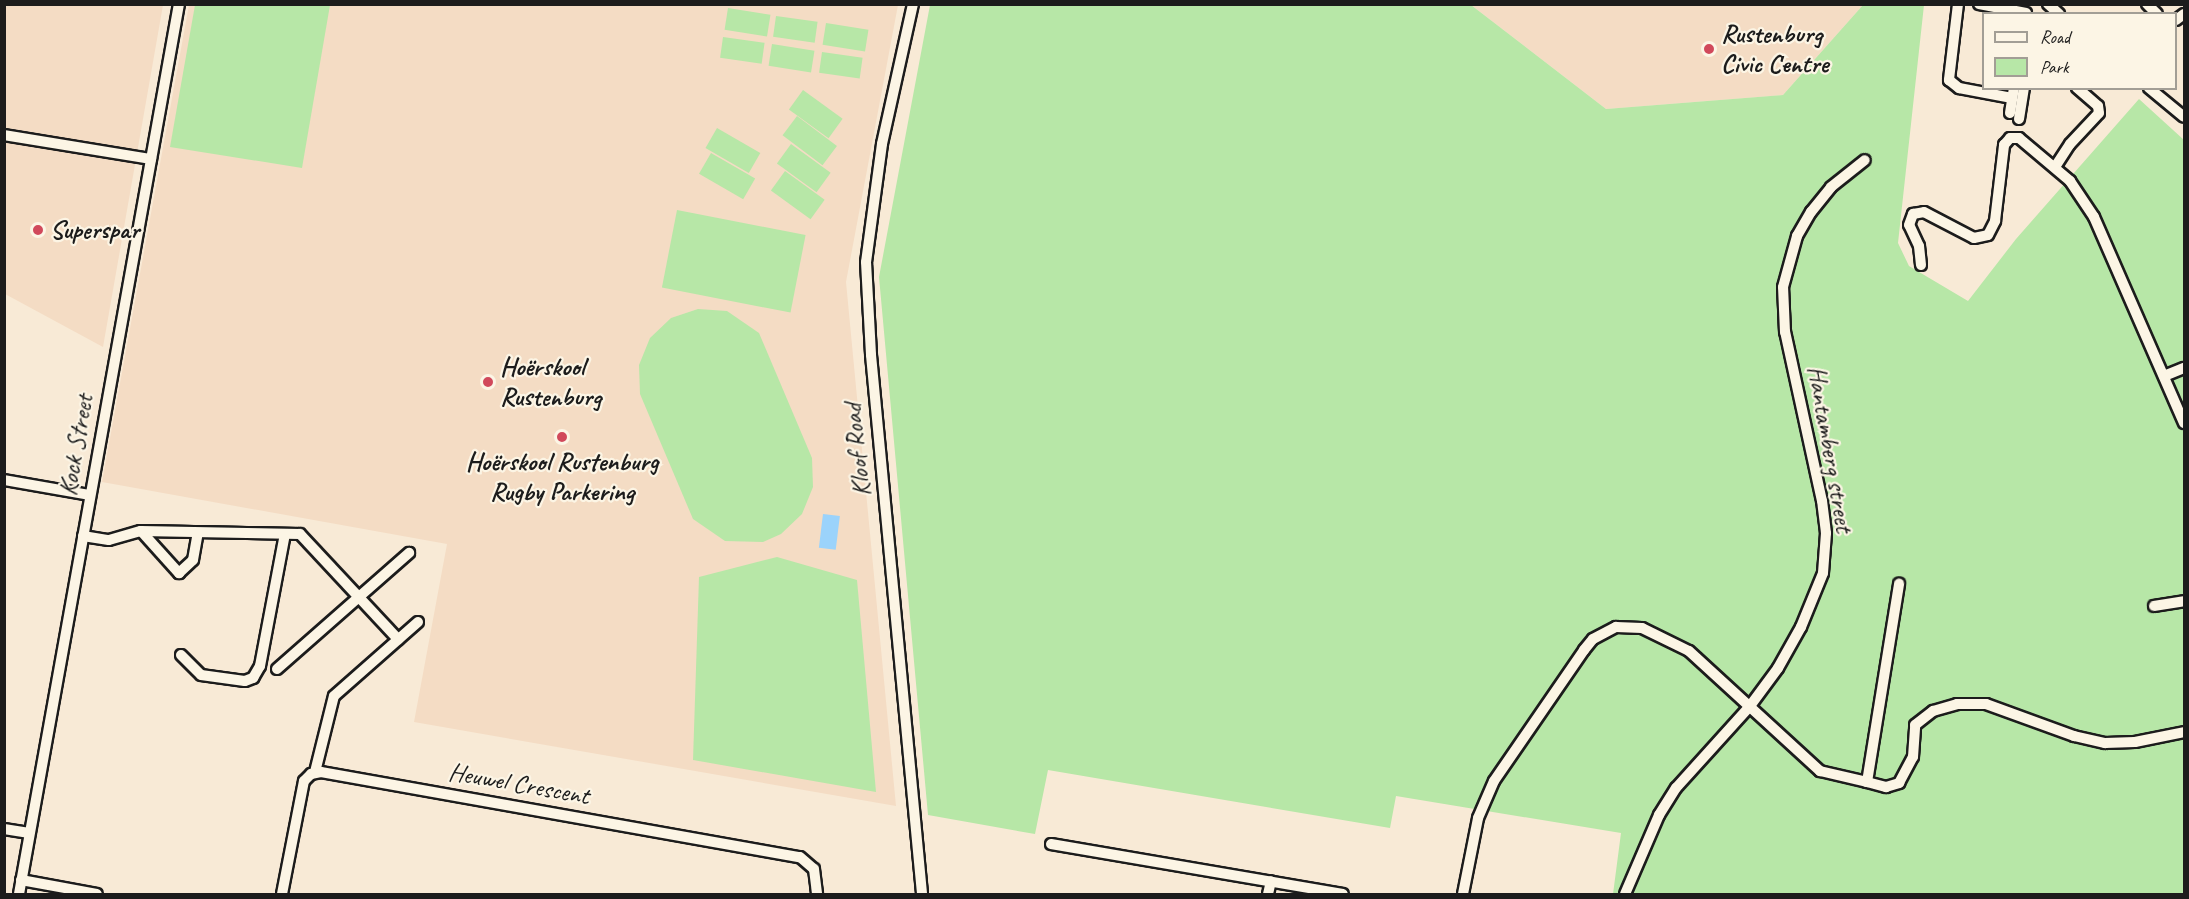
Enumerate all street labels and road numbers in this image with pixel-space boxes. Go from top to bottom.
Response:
street label: Hantamberg street [1800,363,1860,535]
street label: Kock Street [52,392,100,498]
street label: Kloof Road [837,402,877,498]
street label: Heuwel Crescent [446,756,592,812]

